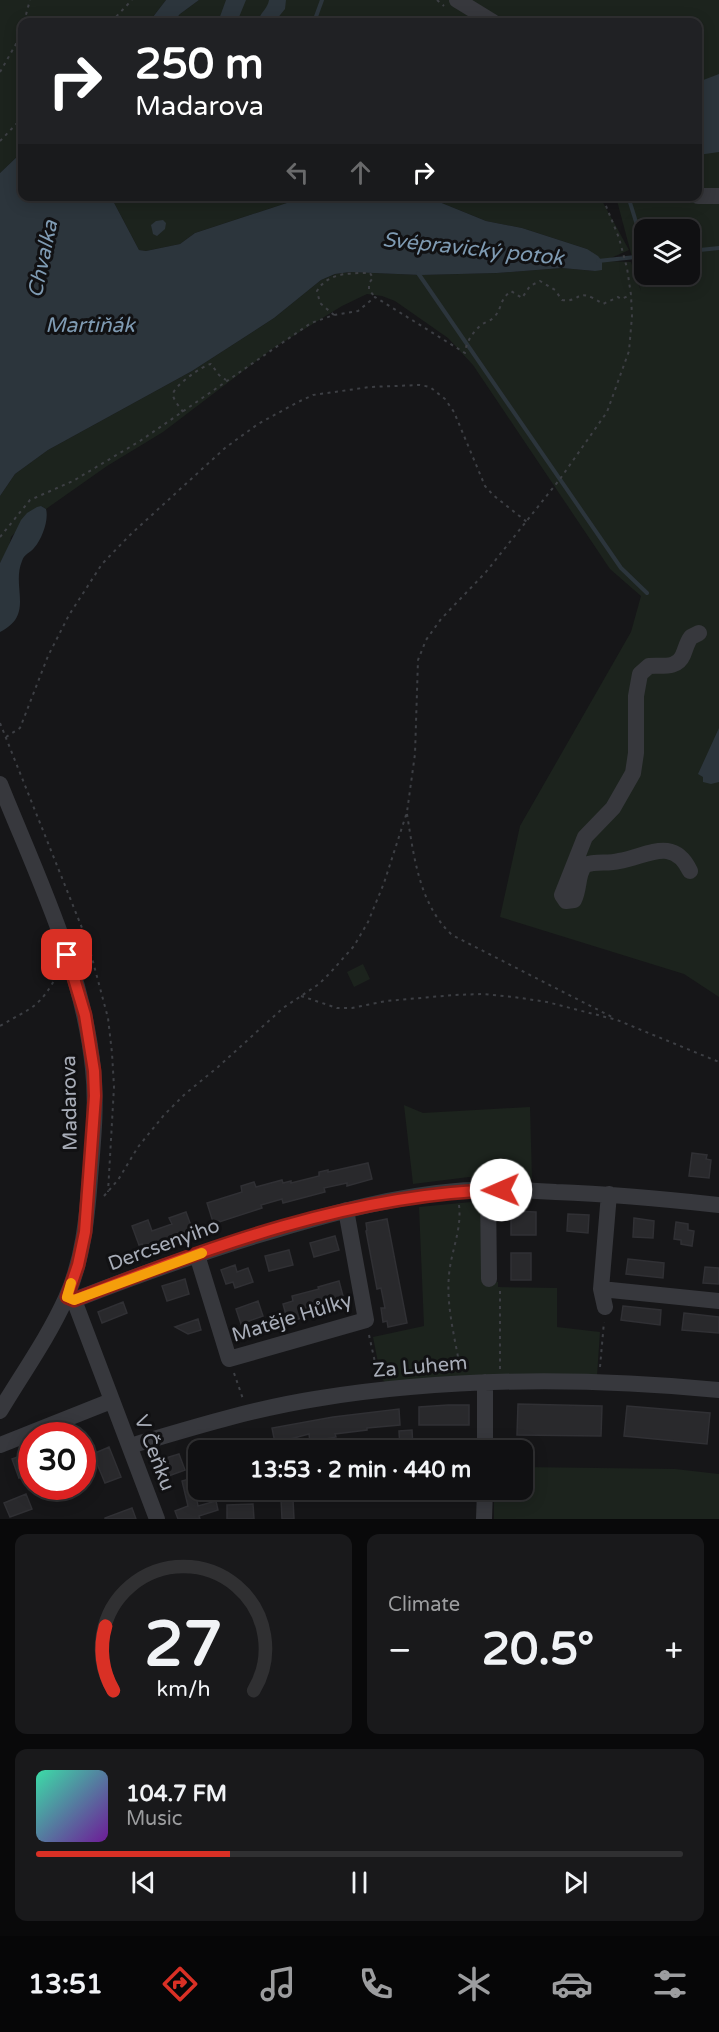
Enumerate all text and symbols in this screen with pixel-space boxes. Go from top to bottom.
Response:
text: 250 m [135,39,264,90]
icon: right [36,42,114,120]
text: Madarova [135,90,264,123]
icon: left [281,156,314,189]
icon: ahead [344,156,377,189]
icon: right [407,156,440,189]
water label: Chvalka [23,217,64,300]
map controls [634,219,700,285]
button: layers [634,219,700,285]
water label: Svépravický potok [381,227,566,271]
water label: Martiňák [45,313,136,338]
pin [41,929,92,980]
icon: arrive [50,938,83,971]
street label: Madarova [57,1055,83,1151]
position arrow [469,1158,533,1222]
street label: Dercsenyiho [105,1214,223,1276]
street label: Matěje Hůlky [229,1288,355,1348]
street label: Za Luhem [372,1351,468,1383]
street label: V Čeňku [129,1411,180,1494]
speed limit sign: 30 [18,1422,96,1500]
text: 13:53 · 2 min · 440 m [250,1457,471,1483]
text: Climate [388,1593,460,1617]
text: 27 [144,1608,223,1683]
text: 20.5° [482,1623,594,1677]
text: − [388,1631,412,1670]
text: + [664,1631,683,1670]
text: km/h [157,1676,210,1702]
text: 104.7 FM [126,1781,227,1807]
text: Music [126,1807,182,1831]
icon: previous [127,1866,160,1899]
icon: pause [343,1866,376,1899]
icon: next [559,1866,592,1899]
icon: directions [159,1963,201,2005]
icon: music [257,1963,299,2005]
icon: phone [355,1963,397,2005]
icon: climate [453,1963,495,2005]
icon: car [551,1963,593,2005]
icon: filters [649,1963,691,2005]
text: 13:51 [28,1968,103,2001]

